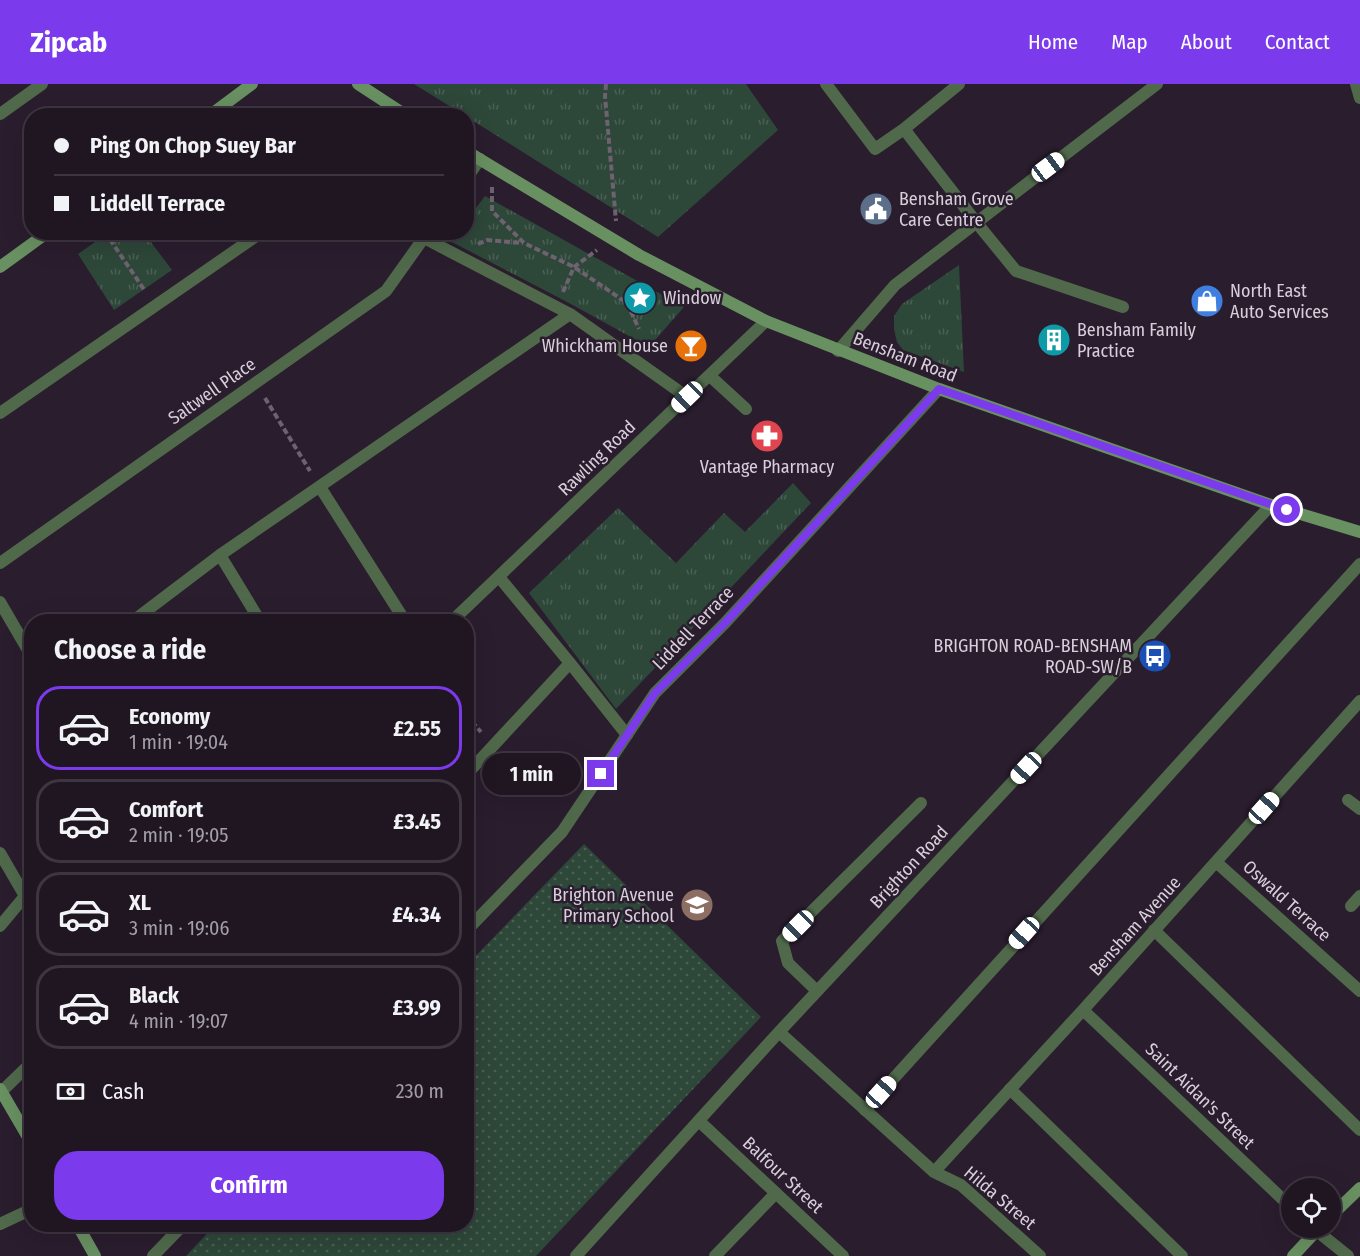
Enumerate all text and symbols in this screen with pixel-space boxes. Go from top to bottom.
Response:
text: Zipcab [30,26,107,59]
text: Home [1028,29,1078,55]
text: Map [1111,29,1148,55]
text: About [1181,29,1232,55]
text: Contact [1265,29,1330,55]
text: Ping On Chop Suey Bar [90,132,296,159]
car [1028,149,1068,185]
place label: Bensham Grove Care Centre [899,188,1014,231]
text: Liddell Terrace [90,190,225,217]
public building icon: Bensham Grove Care Centre [858,191,894,227]
place icon: Window [622,280,658,316]
place label: North East Auto Services [1230,280,1329,323]
shop icon: North East Auto Services [1189,283,1225,319]
place label: Window [663,287,722,309]
place label: Bensham Family Practice [1077,319,1196,362]
building icon: Bensham Family Practice [1036,322,1072,358]
street label: Bensham Road [850,327,960,387]
bar icon: Whickham House [673,328,709,364]
place label: Whickham House [542,335,668,357]
street label: Saltwell Place [164,353,260,429]
car [668,378,706,416]
street label: Rawling Road [554,416,640,500]
pharmacy icon: Vantage Pharmacy [749,418,785,454]
place label: Vantage Pharmacy [700,456,834,478]
route start [1273,496,1300,523]
street label: Liddell Terrace [648,582,738,674]
text: Choose a ride [54,634,206,666]
place label: BRIGHTON ROAD-BENSHAM ROAD-SW/B [934,635,1132,678]
bus stop icon: BRIGHTON ROAD-BENSHAM ROAD-SW/B [1137,638,1173,674]
icon: car [57,701,111,755]
text: Economy [129,703,210,730]
text: £2.55 [393,715,441,742]
text: 1 min · 19:04 [129,730,228,754]
car [1007,749,1045,787]
callout: 1 min [481,753,580,795]
route end [587,760,614,787]
text: 1 min [510,762,553,786]
car [1245,789,1283,827]
icon: car [57,794,111,848]
text: Comfort [129,796,203,823]
text: £3.45 [393,808,441,835]
street label: Brighton Road [865,821,953,913]
text: 2 min · 19:05 [129,823,228,847]
street label: Oswald Terrace [1238,856,1336,946]
street label: Bensham Avenue [1085,872,1186,980]
place label: Brighton Avenue Primary School [553,884,674,927]
icon: car [57,887,111,941]
school or university icon: Brighton Avenue Primary School [679,887,715,923]
text: XL [129,889,151,916]
text: £4.34 [392,901,441,928]
car [779,907,817,945]
car [1005,914,1043,952]
text: 3 min · 19:06 [129,916,229,940]
icon: car [57,980,111,1034]
text: Black [129,982,179,1009]
text: £3.99 [392,994,441,1021]
text: 4 min · 19:07 [129,1009,228,1033]
street label: Saint Aidan's Street [1141,1038,1259,1154]
car [862,1073,900,1111]
icon: cash [54,1075,87,1108]
text: Cash [102,1078,145,1105]
text: 230 m [396,1079,444,1103]
street label: Balfour Street [738,1132,828,1218]
button: Confirm [54,1151,444,1220]
street label: Hilda Street [960,1162,1041,1234]
map controls [1281,1178,1341,1238]
button: locate [1281,1178,1341,1238]

